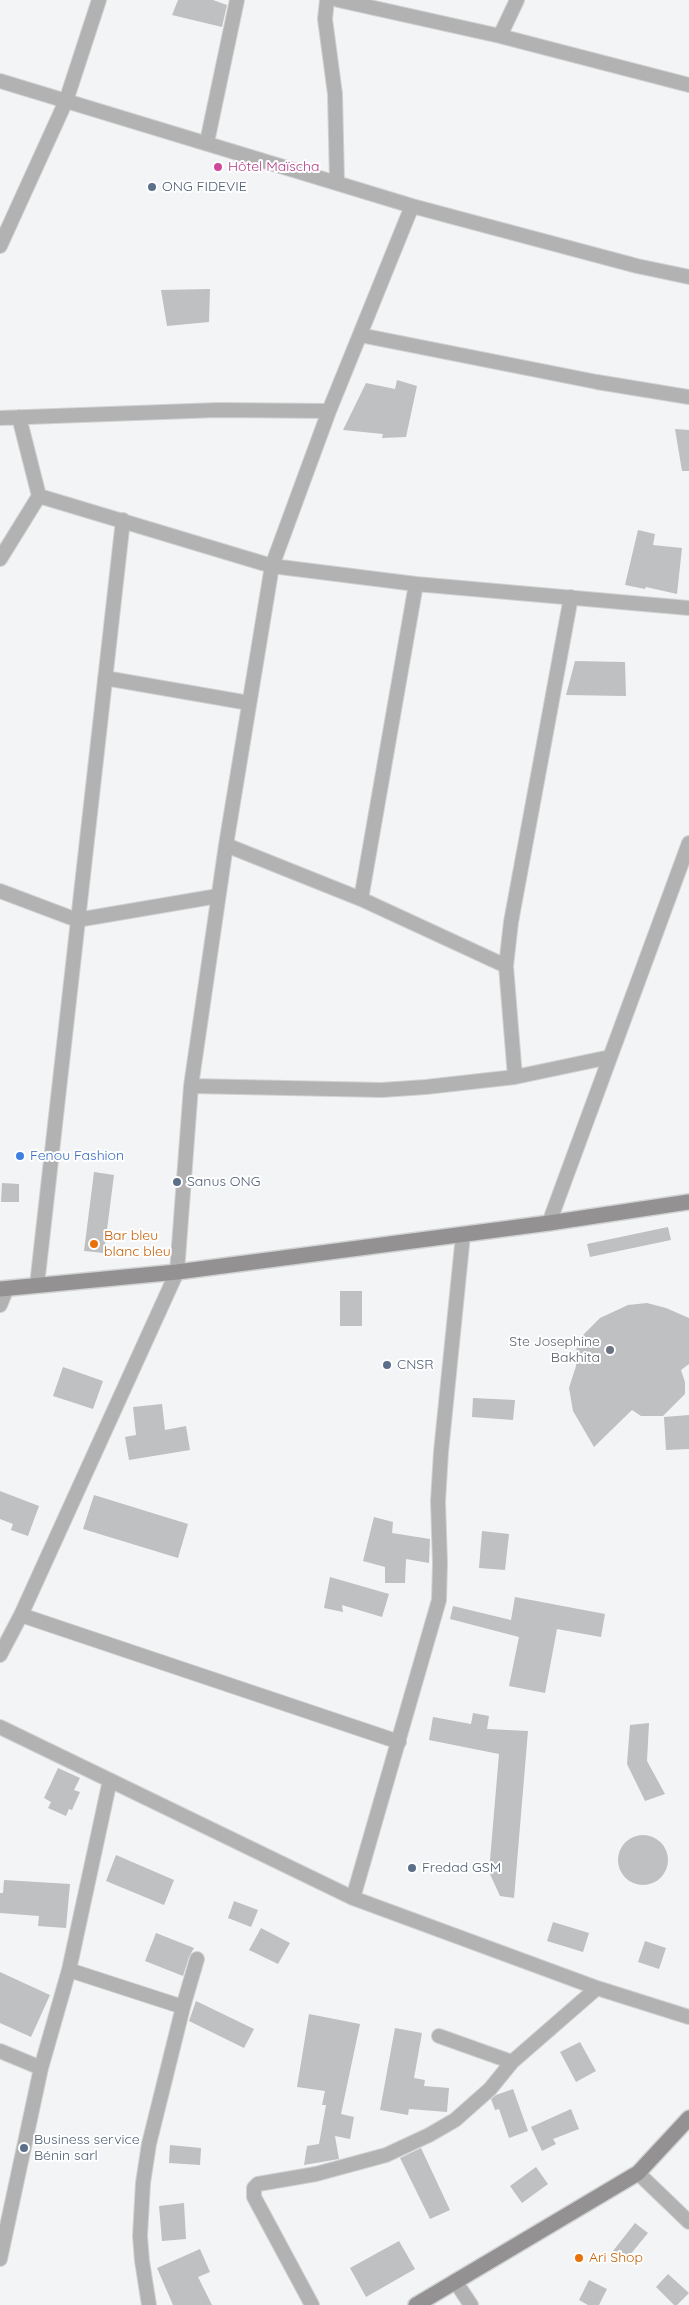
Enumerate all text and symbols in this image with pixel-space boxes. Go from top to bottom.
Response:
place label: Hôtel Maïscha [228,159,319,175]
marker: Hôtel Maïscha [212,161,224,173]
place label: ONG FIDEVIE [162,179,247,195]
marker: ONG FIDEVIE [146,181,158,193]
place label: Fenou Fashion [30,1148,124,1164]
marker: Fenou Fashion [14,1150,26,1162]
place label: Sanus ONG [187,1174,260,1190]
marker: Sanus ONG [171,1176,183,1188]
place label: Bar bleu blanc bleu [104,1228,171,1260]
marker: Bar bleu blanc bleu [88,1238,100,1250]
place label: Ste Josephine Bakhita [509,1334,600,1366]
marker: Ste Josephine Bakhita [604,1344,616,1356]
place label: CNSR [397,1357,434,1373]
marker: CNSR [381,1359,393,1371]
place label: Fredad GSM [422,1860,501,1876]
marker: Fredad GSM [406,1862,418,1874]
place label: Business service Bénin sarl [34,2132,140,2164]
marker: Business service Bénin sarl [18,2142,30,2154]
place label: Ari Shop [589,2250,643,2266]
marker: Ari Shop [573,2252,585,2264]

